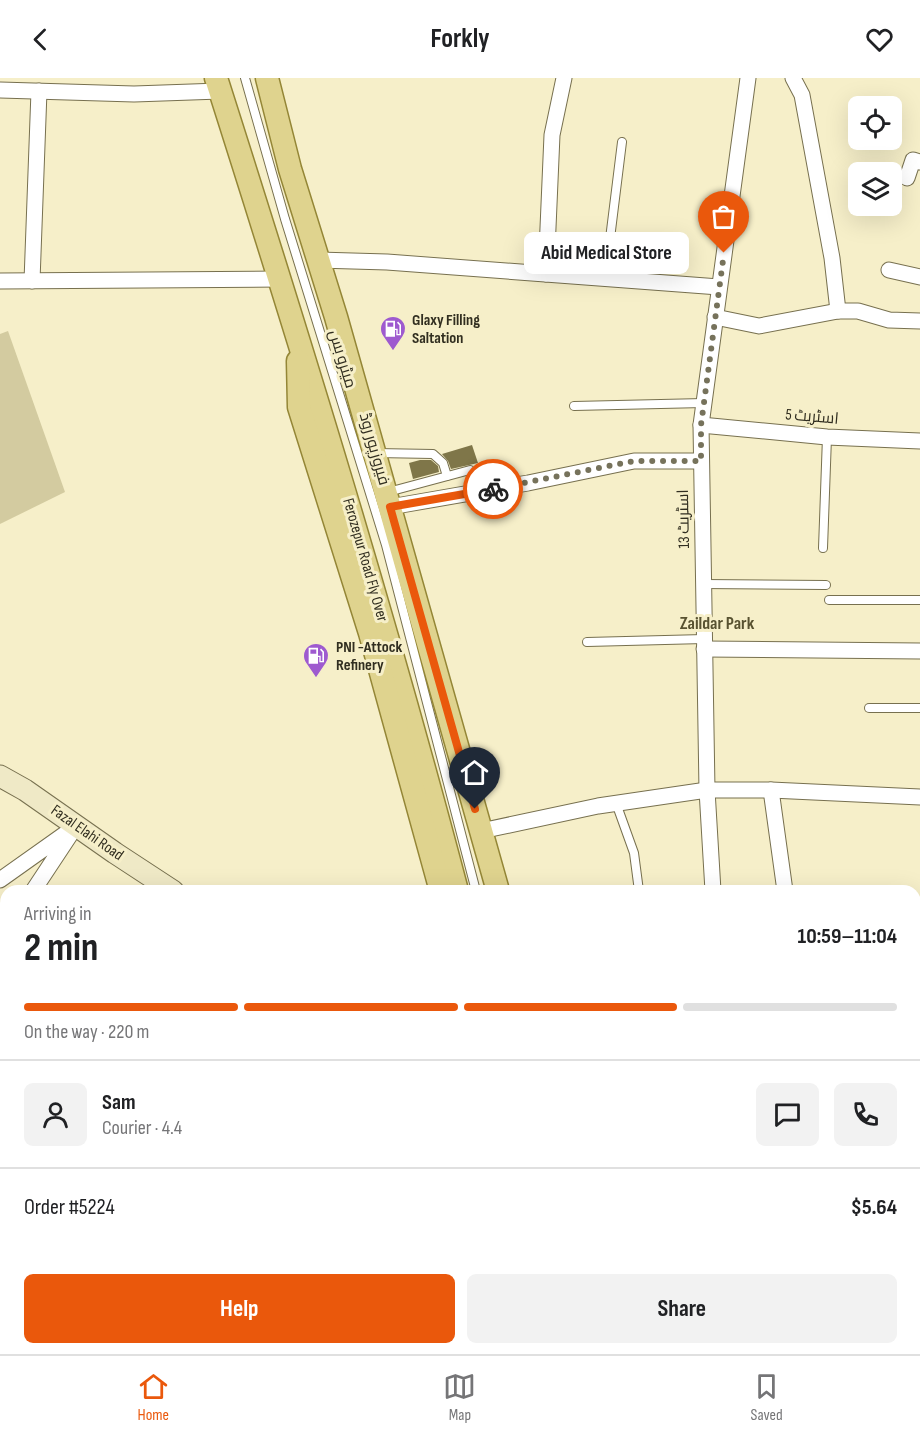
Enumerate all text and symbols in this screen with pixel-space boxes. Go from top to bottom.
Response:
icon: back [24,23,57,56]
text: Forkly [431,23,489,55]
icon: heart [863,23,896,56]
map controls [848,96,902,216]
button: locate [848,96,902,150]
button: layers [848,162,902,216]
pin [698,191,749,253]
icon: bag [707,200,740,233]
callout: Abid Medical Store [523,232,688,274]
text: Abid Medical Store [541,241,672,265]
place label: Glaxy Filling Saltation [412,311,480,348]
fuel station icon: Glaxy Filling Saltation [378,314,408,352]
street label: میٹرو بس [324,328,360,390]
street label: اسٹریٹ 5 [785,405,839,429]
street label: فیروزپور روڈ [354,411,393,488]
courier [463,459,523,519]
icon: bike [477,473,510,506]
street label: اسٹریٹ 13 [674,489,694,549]
street label: Ferozepur Road Fly Over [338,496,392,624]
district label: Zaildar Park [680,613,755,634]
place label: PNI -Attock Refinery [336,638,402,675]
fuel station icon: PNI -Attock Refinery [301,641,331,679]
pin [449,747,500,809]
icon: home [458,756,491,789]
street label: Fazal Elahi Road [47,801,127,865]
text: Arriving in [24,902,92,926]
text: 10:59–11:04 [798,923,897,950]
text: 2 min [24,925,98,972]
text: On the way · 220 m [24,1020,149,1044]
button: person [24,1083,87,1146]
button: chat [756,1083,819,1146]
button: phone [834,1083,897,1146]
text: Sam [102,1089,136,1116]
text: Courier · 4.4 [102,1116,182,1140]
text: Order #5224 [24,1194,115,1221]
text: $5.64 [851,1194,897,1221]
button: Help [24,1274,455,1343]
button: Share [467,1274,897,1343]
tab: Home [137,1370,170,1425]
tab: Map [443,1370,476,1425]
tab: Saved [750,1370,783,1425]

